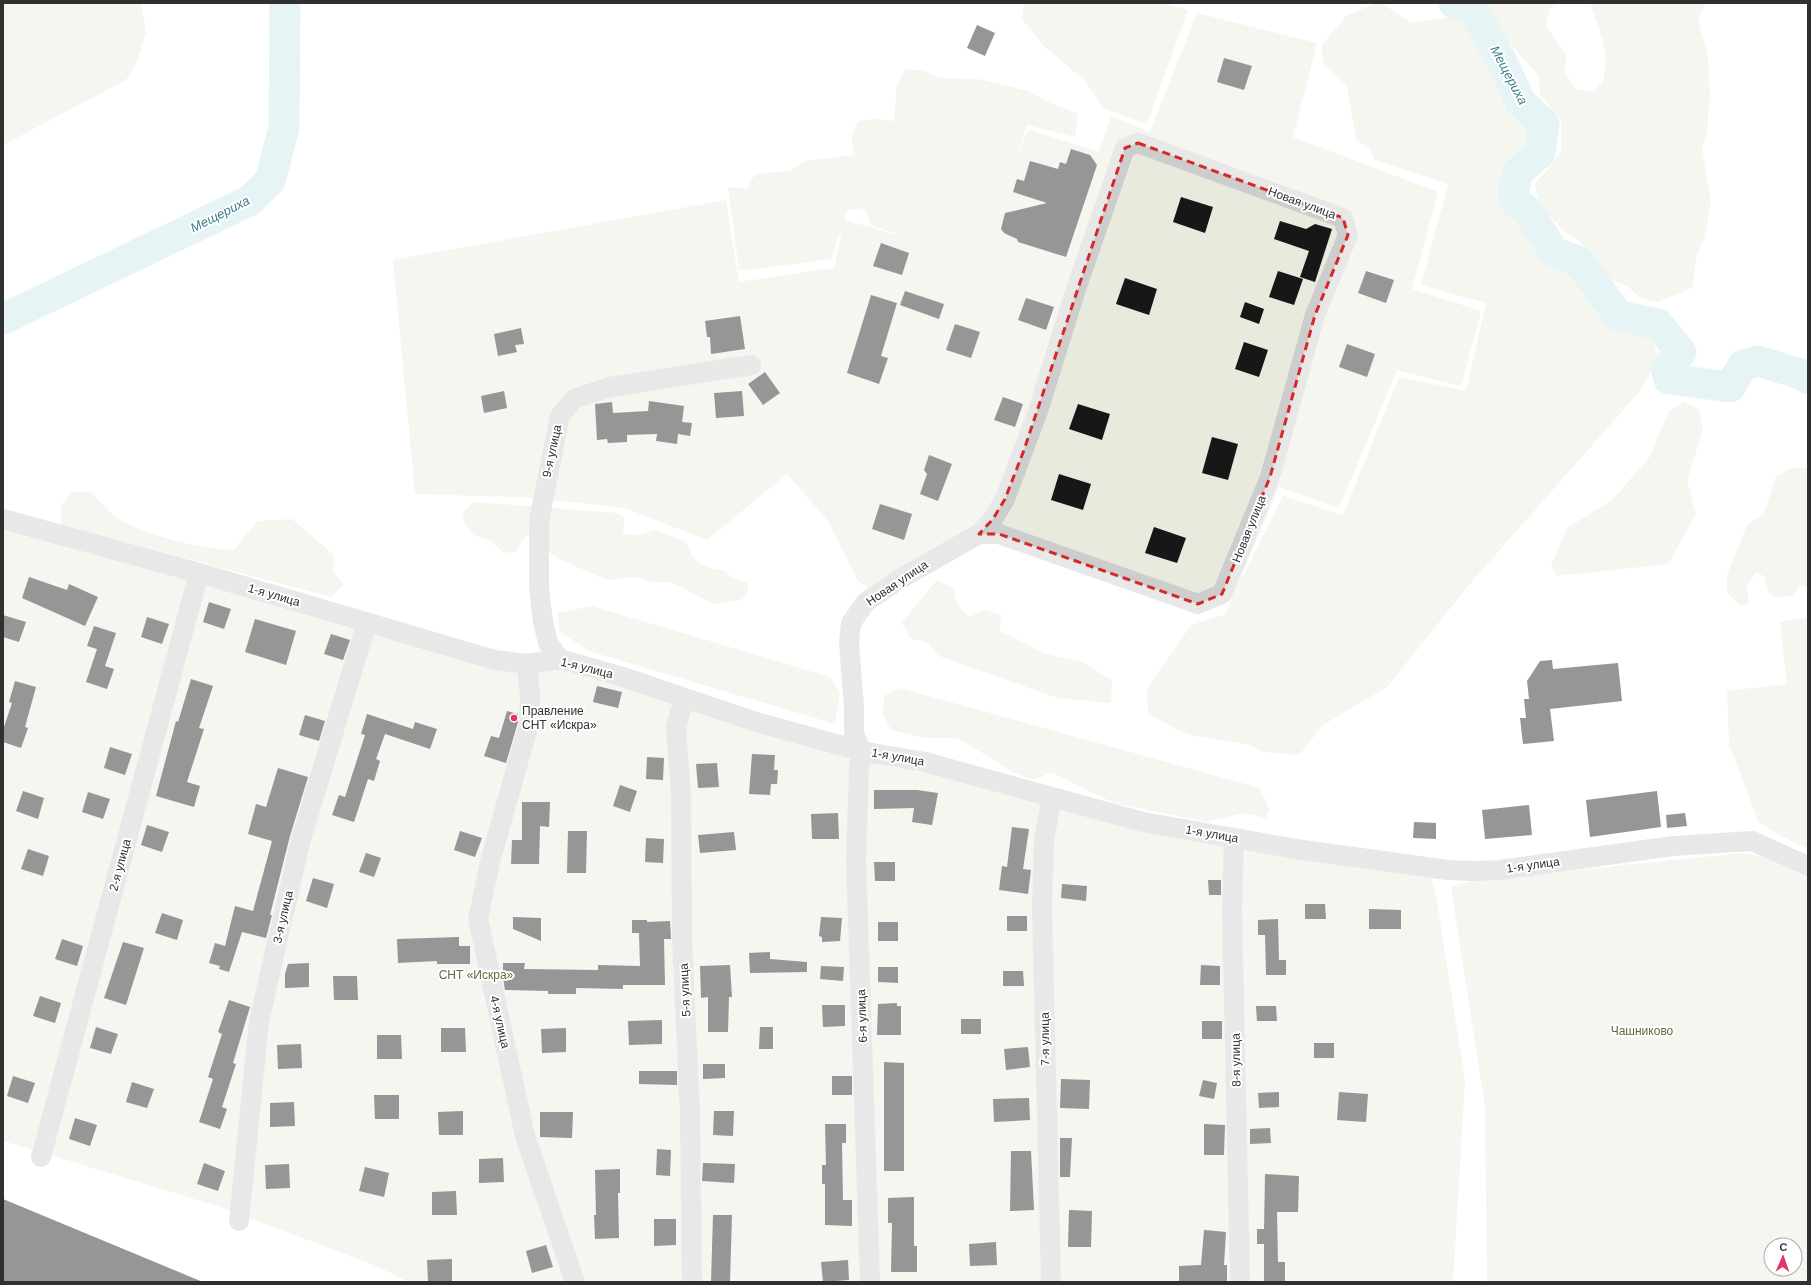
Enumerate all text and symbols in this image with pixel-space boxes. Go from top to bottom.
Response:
water label: Мещериха [1487,43,1531,107]
street label: Новая улица [1266,184,1338,222]
water label: Мещериха [188,193,252,235]
street label: 9-я улица [540,423,564,479]
street label: Новая улица [1229,493,1269,565]
street label: Новая улица [864,557,931,609]
street label: 1-я улица [246,581,302,609]
street label: 1-я улица [559,655,615,681]
place label: Правление СНТ «Искра» [522,704,597,732]
marker: Правление СНТ «Искра» [509,713,519,723]
street label: 1-я улица [870,745,926,769]
street label: 1-я улица [1184,822,1240,846]
street label: 2-я улица [106,837,134,893]
street label: 1-я улица [1506,854,1561,876]
street label: 3-я улица [270,889,296,945]
street label: 5-я улица [677,963,693,1017]
park label: СНТ «Искра» [439,968,514,982]
street label: 6-я улица [854,989,870,1043]
street label: 4-я улица [487,994,513,1050]
street label: 7-я улица [1038,1012,1052,1066]
park label: Чашниково [1611,1024,1674,1038]
street label: 8-я улица [1229,1033,1243,1087]
north arrow [1763,1237,1803,1277]
text: С [1779,1241,1788,1253]

